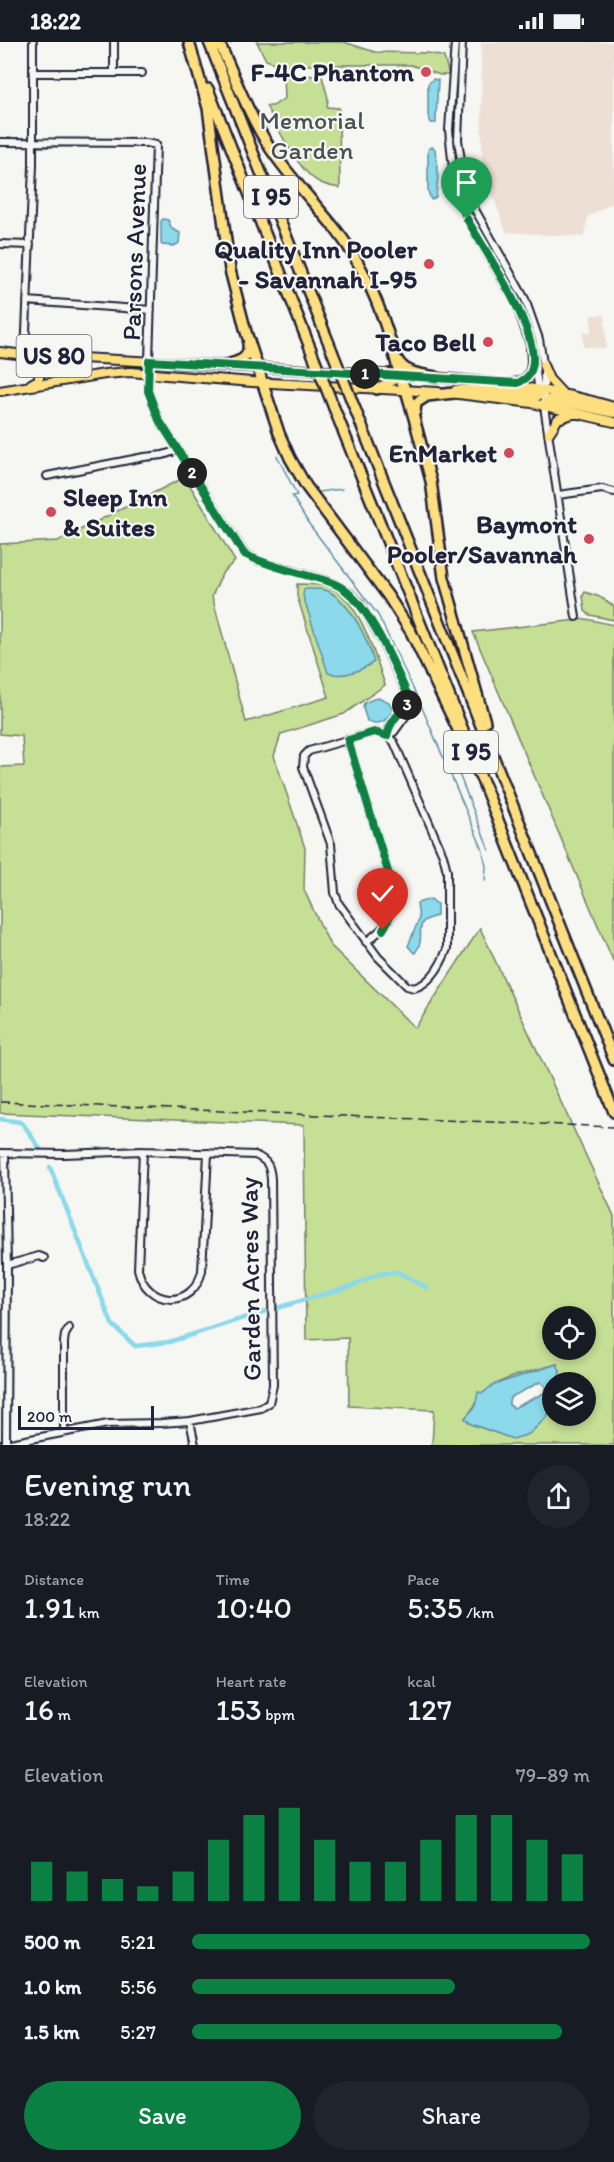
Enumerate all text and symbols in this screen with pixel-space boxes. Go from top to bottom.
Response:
text: 18:22 [30,8,81,35]
place label: F-4C Phantom [251,56,414,88]
marker: F-4C Phantom [419,65,433,79]
park label: Memorial Garden [259,104,365,166]
pin [441,157,492,219]
street label: Parsons Avenue [115,163,153,341]
icon: arrive [450,166,483,199]
road number: I 95 [244,176,298,218]
place label: Quality Inn Pooler - Savannah I-95 [214,233,418,295]
marker: Quality Inn Pooler - Savannah I-95 [422,257,436,271]
place label: Taco Bell [375,326,477,358]
road number: US 80 [16,335,92,377]
marker: Taco Bell [481,335,495,349]
pin: 1 [350,359,380,389]
text: 1 [361,364,369,383]
place label: EnMarket [389,437,497,469]
marker: EnMarket [502,446,516,460]
pin: 2 [177,458,207,488]
text: 2 [188,463,196,482]
place label: Sleep Inn & Suites [63,481,168,543]
marker: Sleep Inn & Suites [44,505,58,519]
place label: Baymont Pooler/Savannah [387,508,578,570]
marker: Baymont Pooler/Savannah [582,532,596,546]
pin: 3 [392,690,422,720]
text: 3 [403,695,411,714]
road number: I 95 [444,731,498,773]
pin [357,868,408,930]
icon: check [366,877,399,910]
street label: Garden Acres Way [232,1177,268,1381]
map controls [542,1306,596,1426]
button: locate [542,1306,596,1360]
button: layers [542,1372,596,1426]
scale bar [18,1403,154,1430]
text: 200 m [27,1407,72,1426]
text: Evening run [24,1465,191,1504]
button: share [527,1465,590,1528]
text: 18:22 [24,1507,70,1531]
text: Distance [24,1570,84,1589]
text: Time [216,1570,250,1589]
text: Pace [407,1570,439,1589]
text: 1.91 [24,1589,75,1626]
text: 10:40 [216,1589,292,1626]
text: 5:35 [407,1589,463,1626]
text: km [75,1603,100,1622]
text: /km [463,1603,494,1622]
text: Elevation [24,1672,88,1691]
text: Heart rate [216,1672,286,1691]
text: kcal [407,1672,436,1691]
text: 16 [24,1691,54,1728]
text: 153 [216,1691,262,1728]
text: 127 [407,1691,452,1728]
text: m [54,1705,71,1724]
text: bpm [262,1705,295,1724]
text: Elevation [24,1763,103,1787]
text: 79–89 m [516,1763,590,1787]
text: 500 m [24,1930,80,1954]
text: 5:21 [120,1930,155,1954]
text: 1.0 km [24,1975,81,1999]
text: 5:56 [120,1975,156,1999]
text: 1.5 km [24,2020,80,2044]
text: 5:27 [120,2020,156,2044]
button: Save [24,2081,301,2150]
button: Share [313,2081,590,2150]

